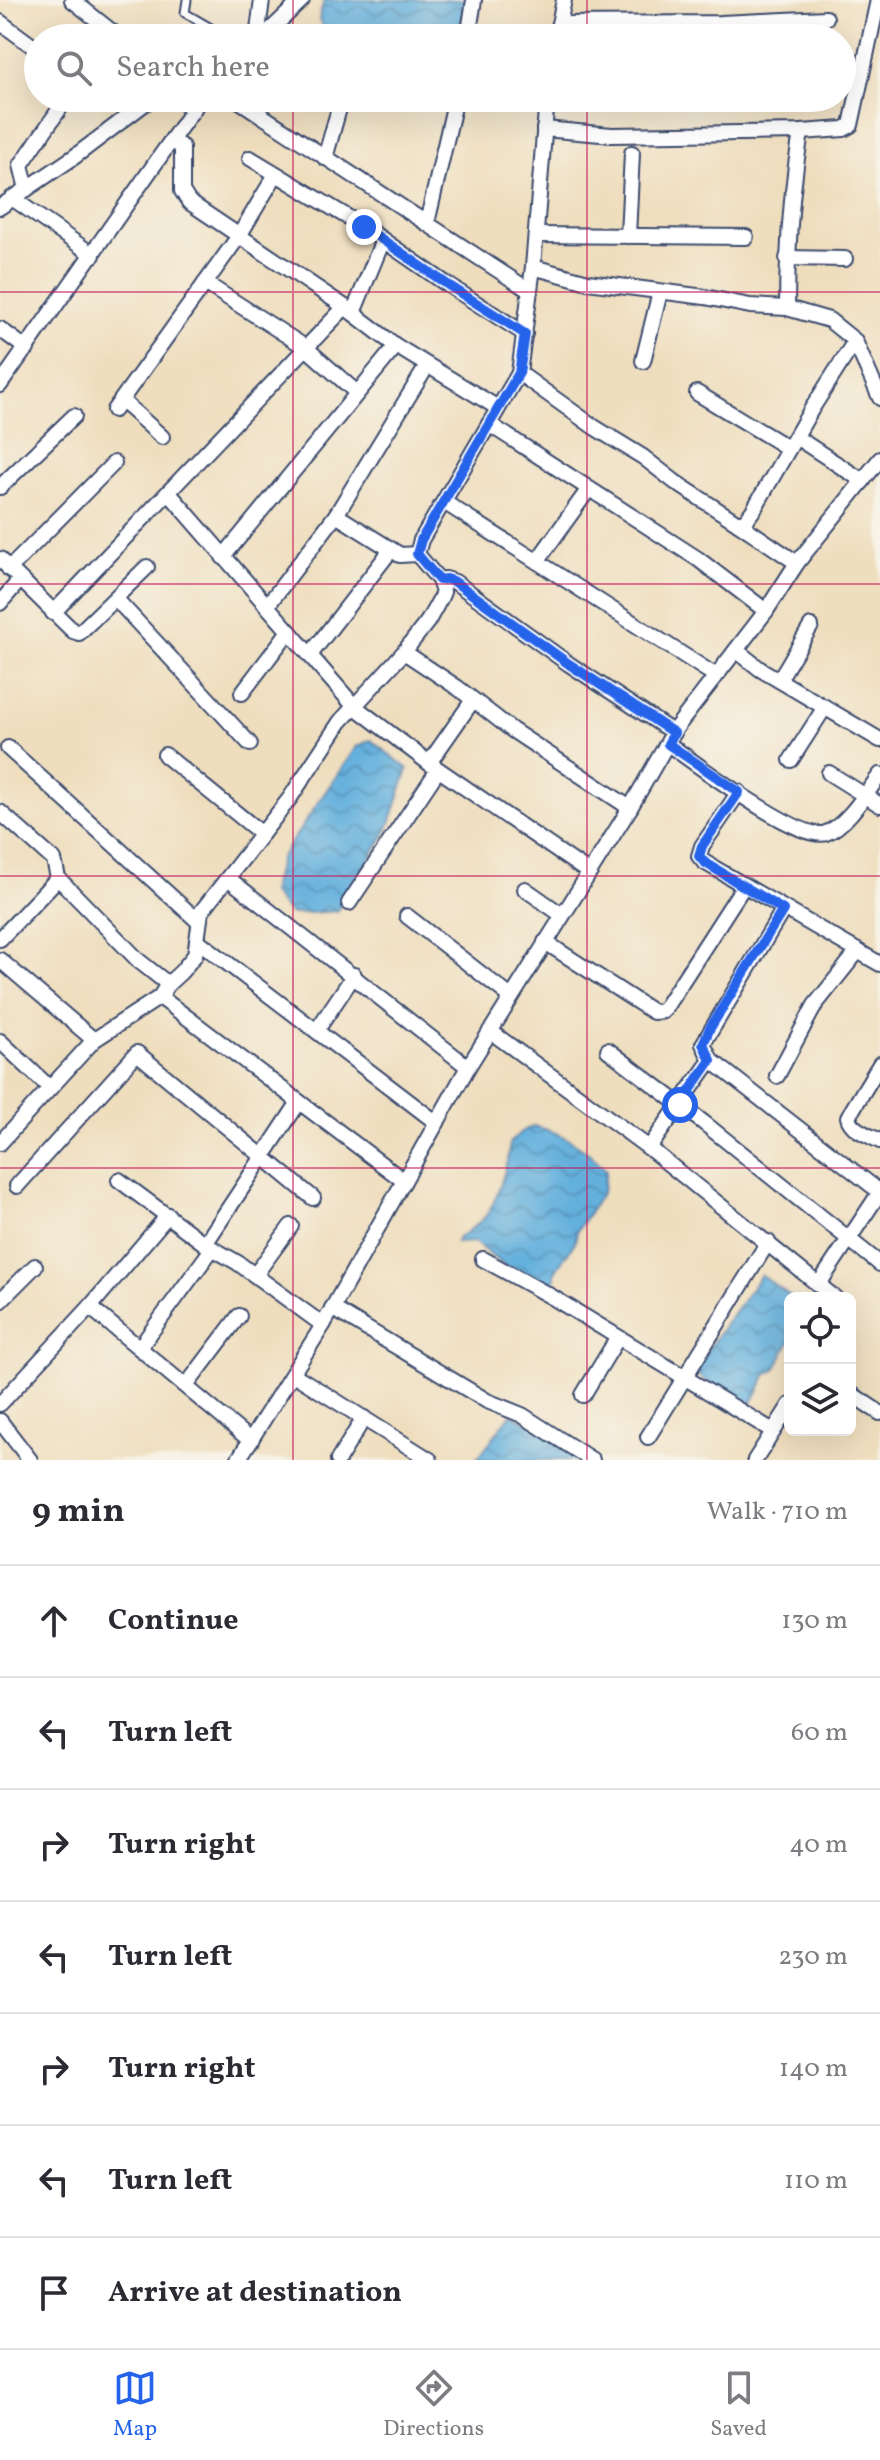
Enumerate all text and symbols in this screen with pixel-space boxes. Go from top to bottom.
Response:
search box [24,24,856,112]
icon: search [52,46,96,90]
text: Search here [116,47,270,89]
route end [346,209,382,245]
route start [662,1087,698,1123]
map controls [784,1292,856,1436]
button: locate [784,1292,856,1364]
button: layers [784,1364,856,1436]
text: 9 min [32,1489,125,1536]
text: Walk · 710 m [707,1494,848,1530]
icon: ahead [32,1599,76,1643]
text: Continue [108,1600,239,1642]
text: 130 m [781,1603,848,1639]
icon: left [32,1711,76,1755]
text: Turn left [108,1712,232,1754]
text: 60 m [791,1715,848,1751]
icon: right [32,1823,76,1867]
text: Turn right [108,1824,256,1866]
text: 40 m [789,1827,848,1863]
icon: left [32,1935,76,1979]
text: Turn left [108,1936,232,1978]
text: 230 m [778,1939,848,1975]
icon: right [32,2047,76,2091]
text: Turn right [108,2048,256,2090]
text: 140 m [779,2051,848,2087]
icon: left [32,2159,76,2203]
text: Turn left [108,2160,232,2202]
text: 110 m [784,2163,848,2199]
icon: arrive [32,2271,76,2315]
text: Arrive at destination [108,2272,402,2314]
tab: Map [113,2366,157,2445]
tab: Directions [383,2366,484,2445]
tab: Saved [710,2366,767,2445]

